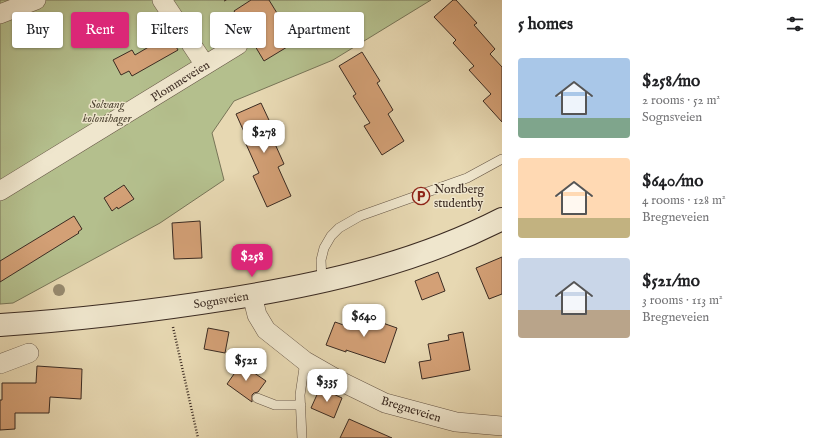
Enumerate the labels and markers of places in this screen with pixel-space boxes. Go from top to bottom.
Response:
pin: $278 [240,120,288,154]
place label: Nordberg studentby [434,182,485,211]
parking icon: Nordberg studentby [411,186,431,206]
pin: $258 [228,244,276,278]
pin: $640 [340,304,388,338]
pin: $521 [222,348,270,382]
pin: $335 [303,369,351,403]

